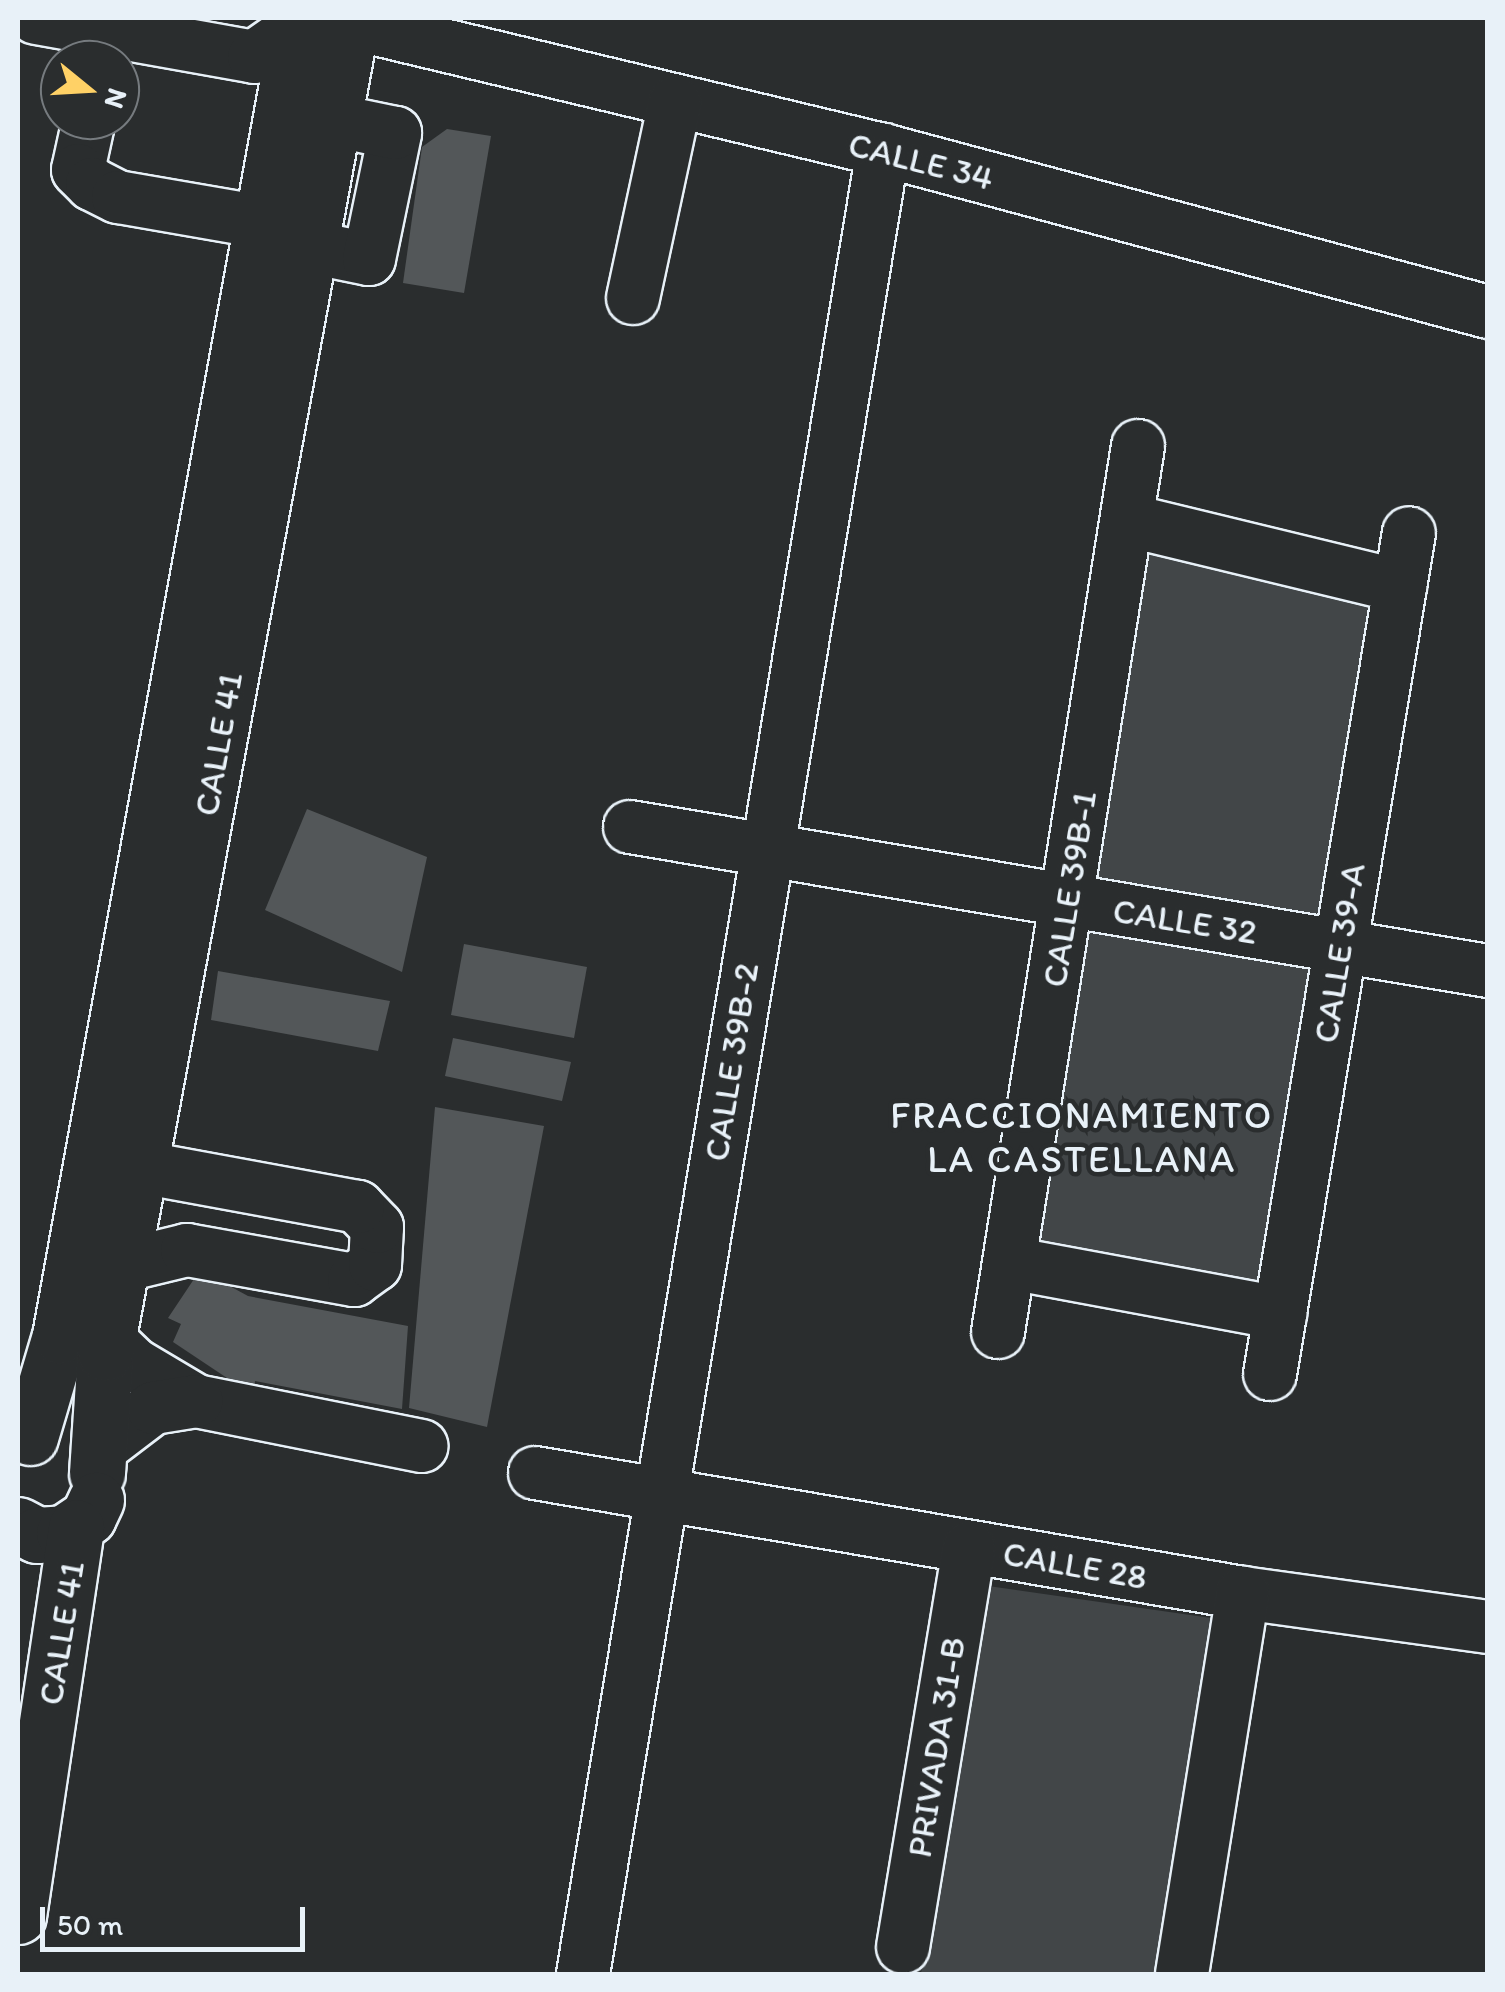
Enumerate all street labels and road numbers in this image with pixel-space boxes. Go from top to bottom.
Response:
street label: CALLE 34 [844,123,998,199]
street label: CALLE 41 [185,669,251,819]
street label: CALLE 39B-1 [1033,788,1105,990]
street label: CALLE 39-A [1304,860,1374,1046]
street label: CALLE 32 [1110,889,1260,953]
street label: CALLE 39B-2 [695,960,767,1164]
street label: CALLE 28 [1000,1532,1150,1598]
street label: CALLE 41 [29,1558,93,1708]
street label: PRIVADA 31-B [898,1634,974,1860]

